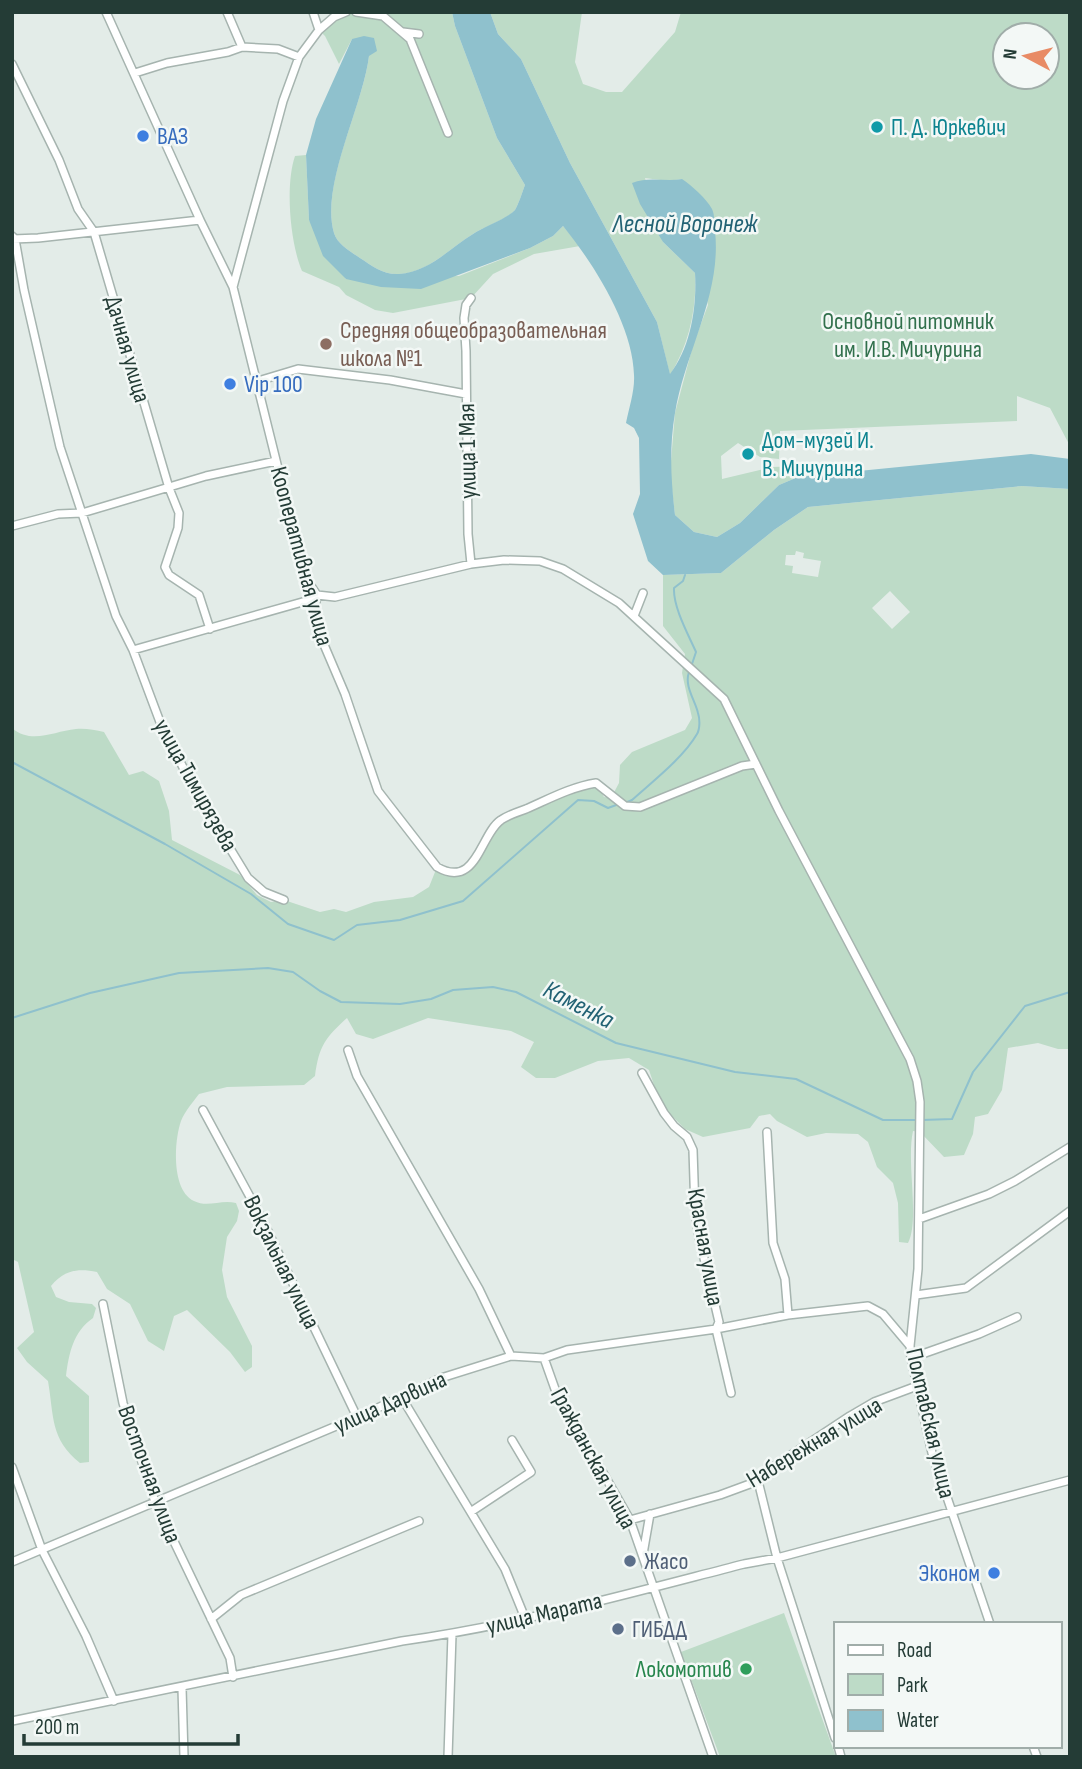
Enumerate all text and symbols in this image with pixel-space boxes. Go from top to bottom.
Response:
north arrow [991,21,1061,91]
text: N [999,48,1023,61]
place label: П. Д. Юркевич [891,113,1006,142]
marker: П. Д. Юркевич [869,119,885,135]
place label: ВАЗ [157,122,188,151]
marker: ВАЗ [135,128,151,144]
water label: Лесной Воронеж [612,209,759,240]
street label: Дачная улица [98,292,157,406]
park label: Основной питомник им. И.В. Мичурина [822,307,995,364]
place label: Средняя общеобразовательная школа №1 [340,316,607,373]
marker: Средняя общеобразовательная школа №1 [318,336,334,352]
place label: Vip 100 [244,370,303,399]
marker: Vip 100 [222,376,238,392]
street label: улица 1 Мая [452,403,483,499]
place label: Дом-музей И. В. Мичурина [762,426,874,483]
marker: Дом-музей И. В. Мичурина [740,446,756,462]
street label: Кооперативная улица [264,463,339,649]
street label: улица Тимирязева [147,714,244,857]
water label: Каменка [538,975,619,1036]
street label: Красная улица [681,1186,730,1308]
street label: Вокзальная улица [237,1191,326,1334]
street label: Полтавская улица [899,1345,962,1501]
street label: улица Дарвина [329,1365,451,1440]
street label: Гражданская улица [544,1383,643,1534]
street label: Набережная улица [741,1391,887,1494]
street label: Восточная улица [111,1401,188,1547]
place label: Жасо [644,1547,688,1576]
marker: Жасо [622,1553,638,1569]
place label: Эконом [918,1559,980,1588]
marker: Эконом [986,1565,1002,1581]
street label: улица Марата [483,1586,605,1641]
place label: ГИБДД [632,1615,688,1644]
marker: ГИБДД [610,1621,626,1637]
legend [834,1622,1061,1748]
text: Road [897,1638,932,1663]
place label: Локомотив [635,1655,732,1684]
marker: Локомотив [738,1661,754,1677]
text: Park [897,1673,928,1698]
scale bar [24,1702,238,1746]
text: Water [897,1708,939,1733]
text: 200 m [35,1715,79,1740]

